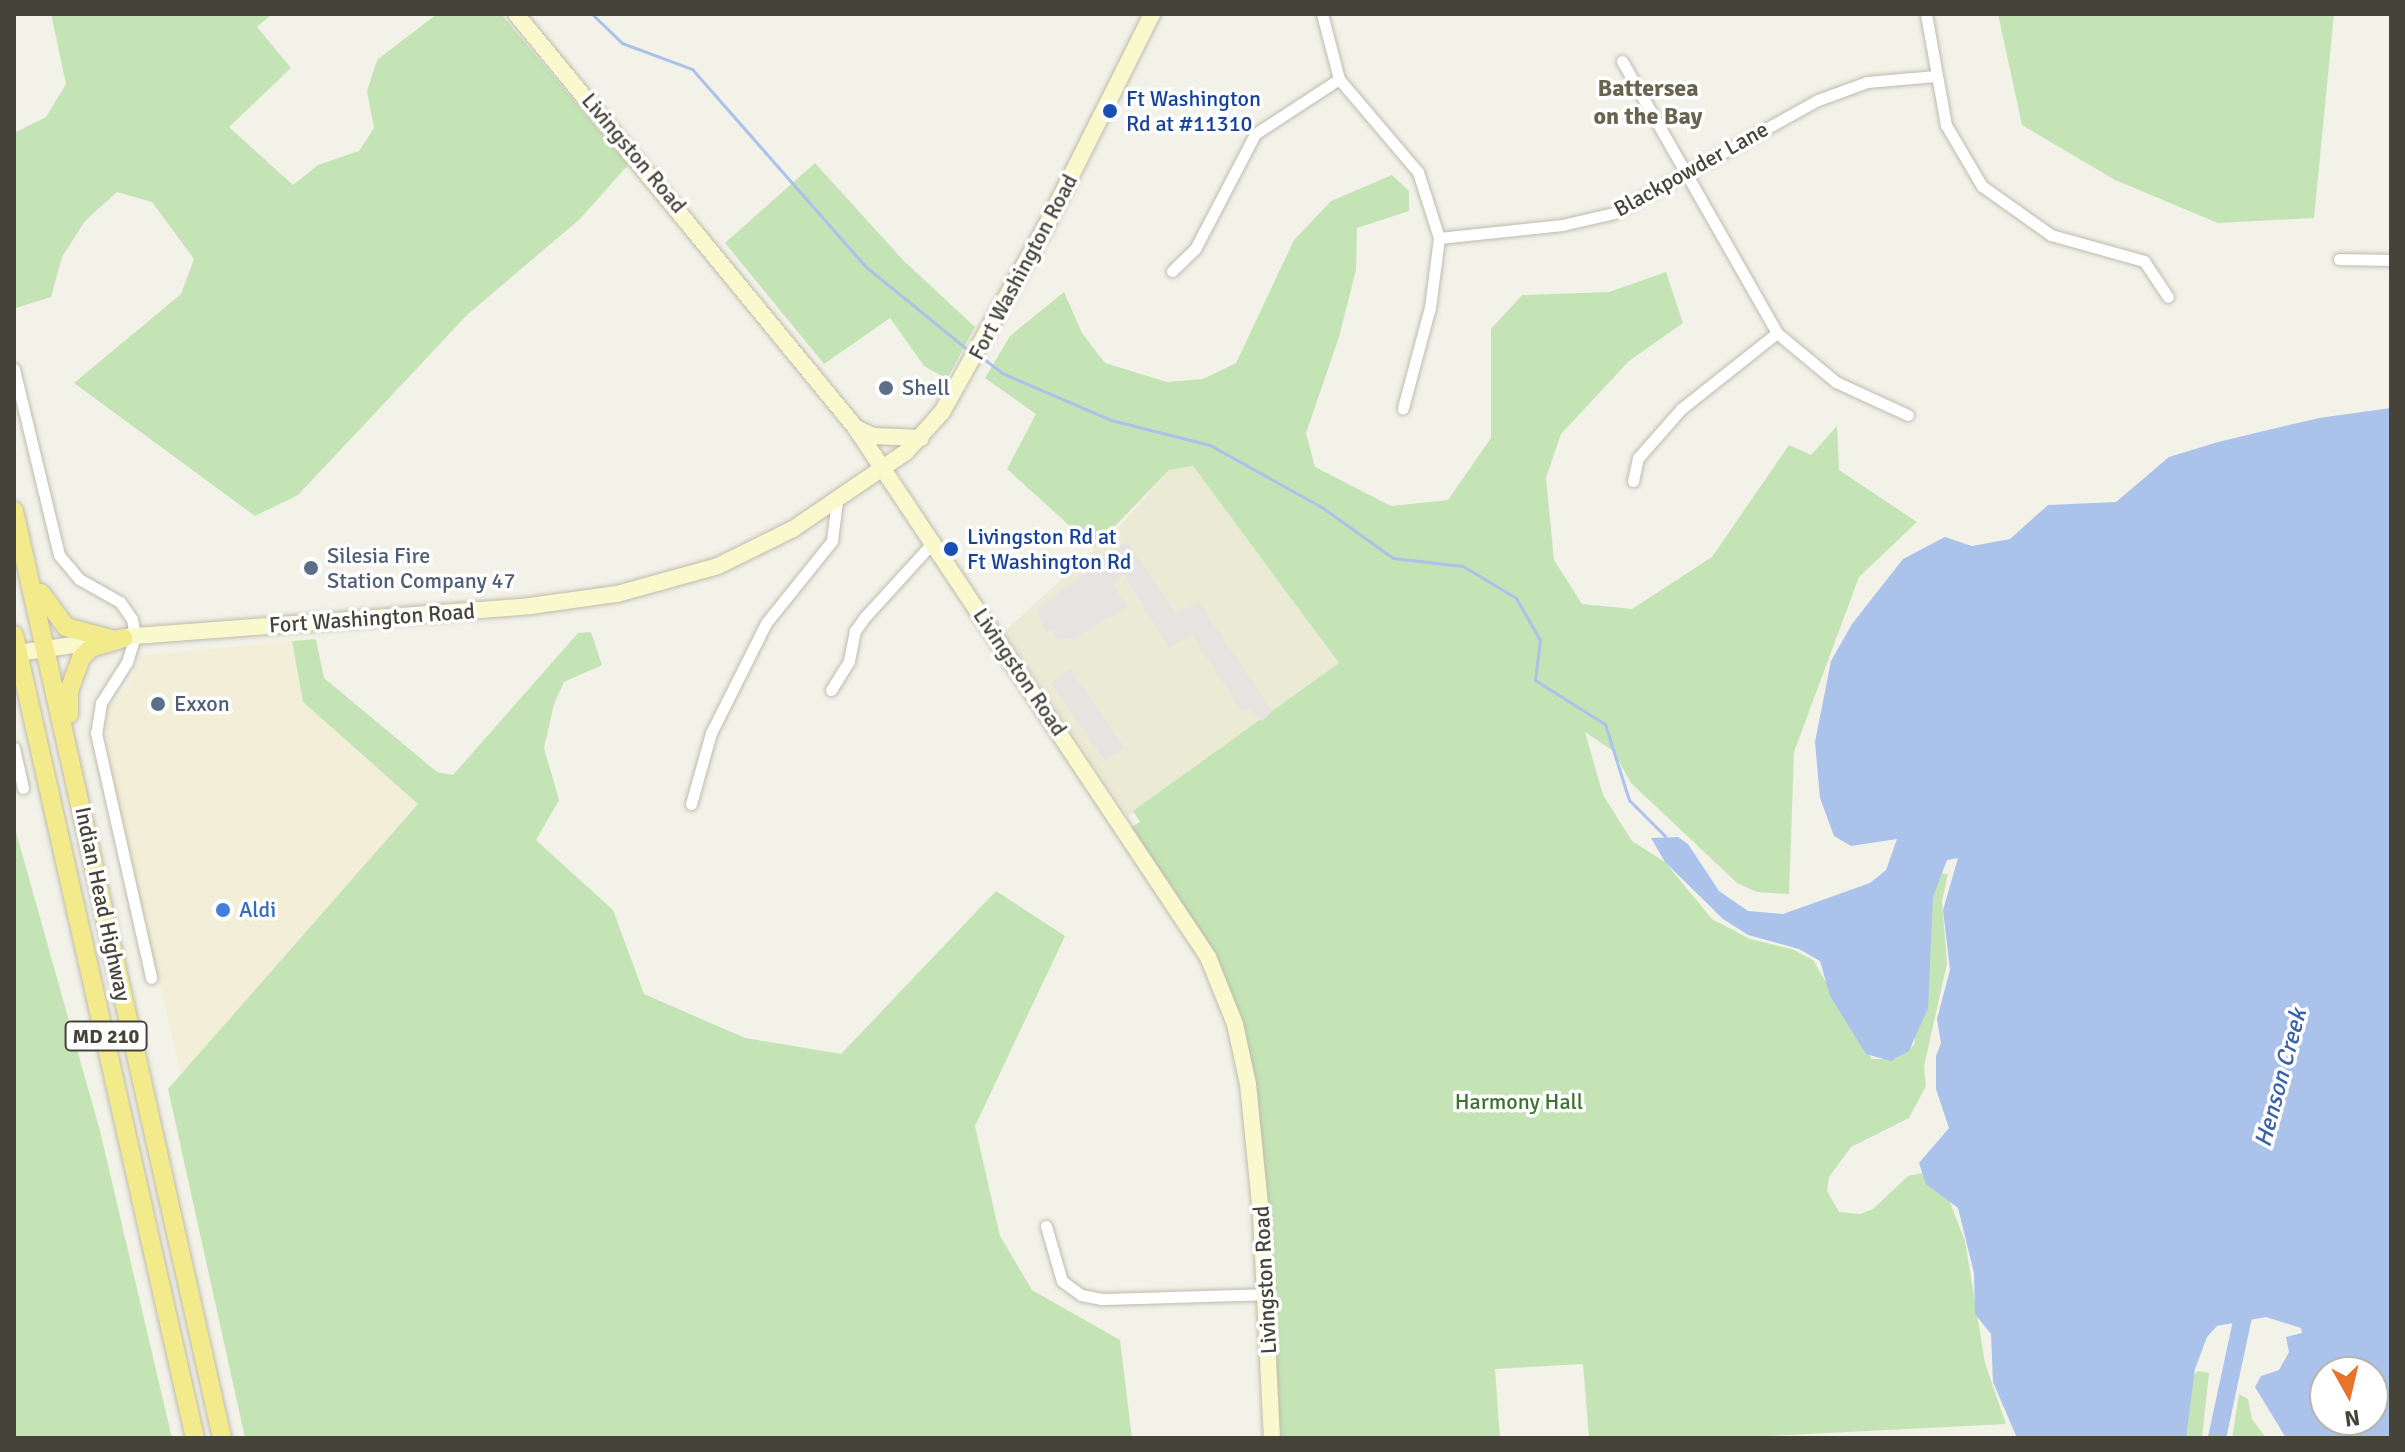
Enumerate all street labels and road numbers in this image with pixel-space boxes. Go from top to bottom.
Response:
street label: Livingston Road [576,88,692,218]
street label: Blackpowder Lane [1609,116,1773,222]
street label: Fort Washington Road [963,170,1083,364]
street label: Fort Washington Road [268,598,476,638]
street label: Livingston Road [968,603,1072,741]
street label: Indian Head Highway [69,804,137,1004]
road number: MD 210 [64,1020,148,1052]
street label: Livingston Road [1248,1205,1282,1355]

